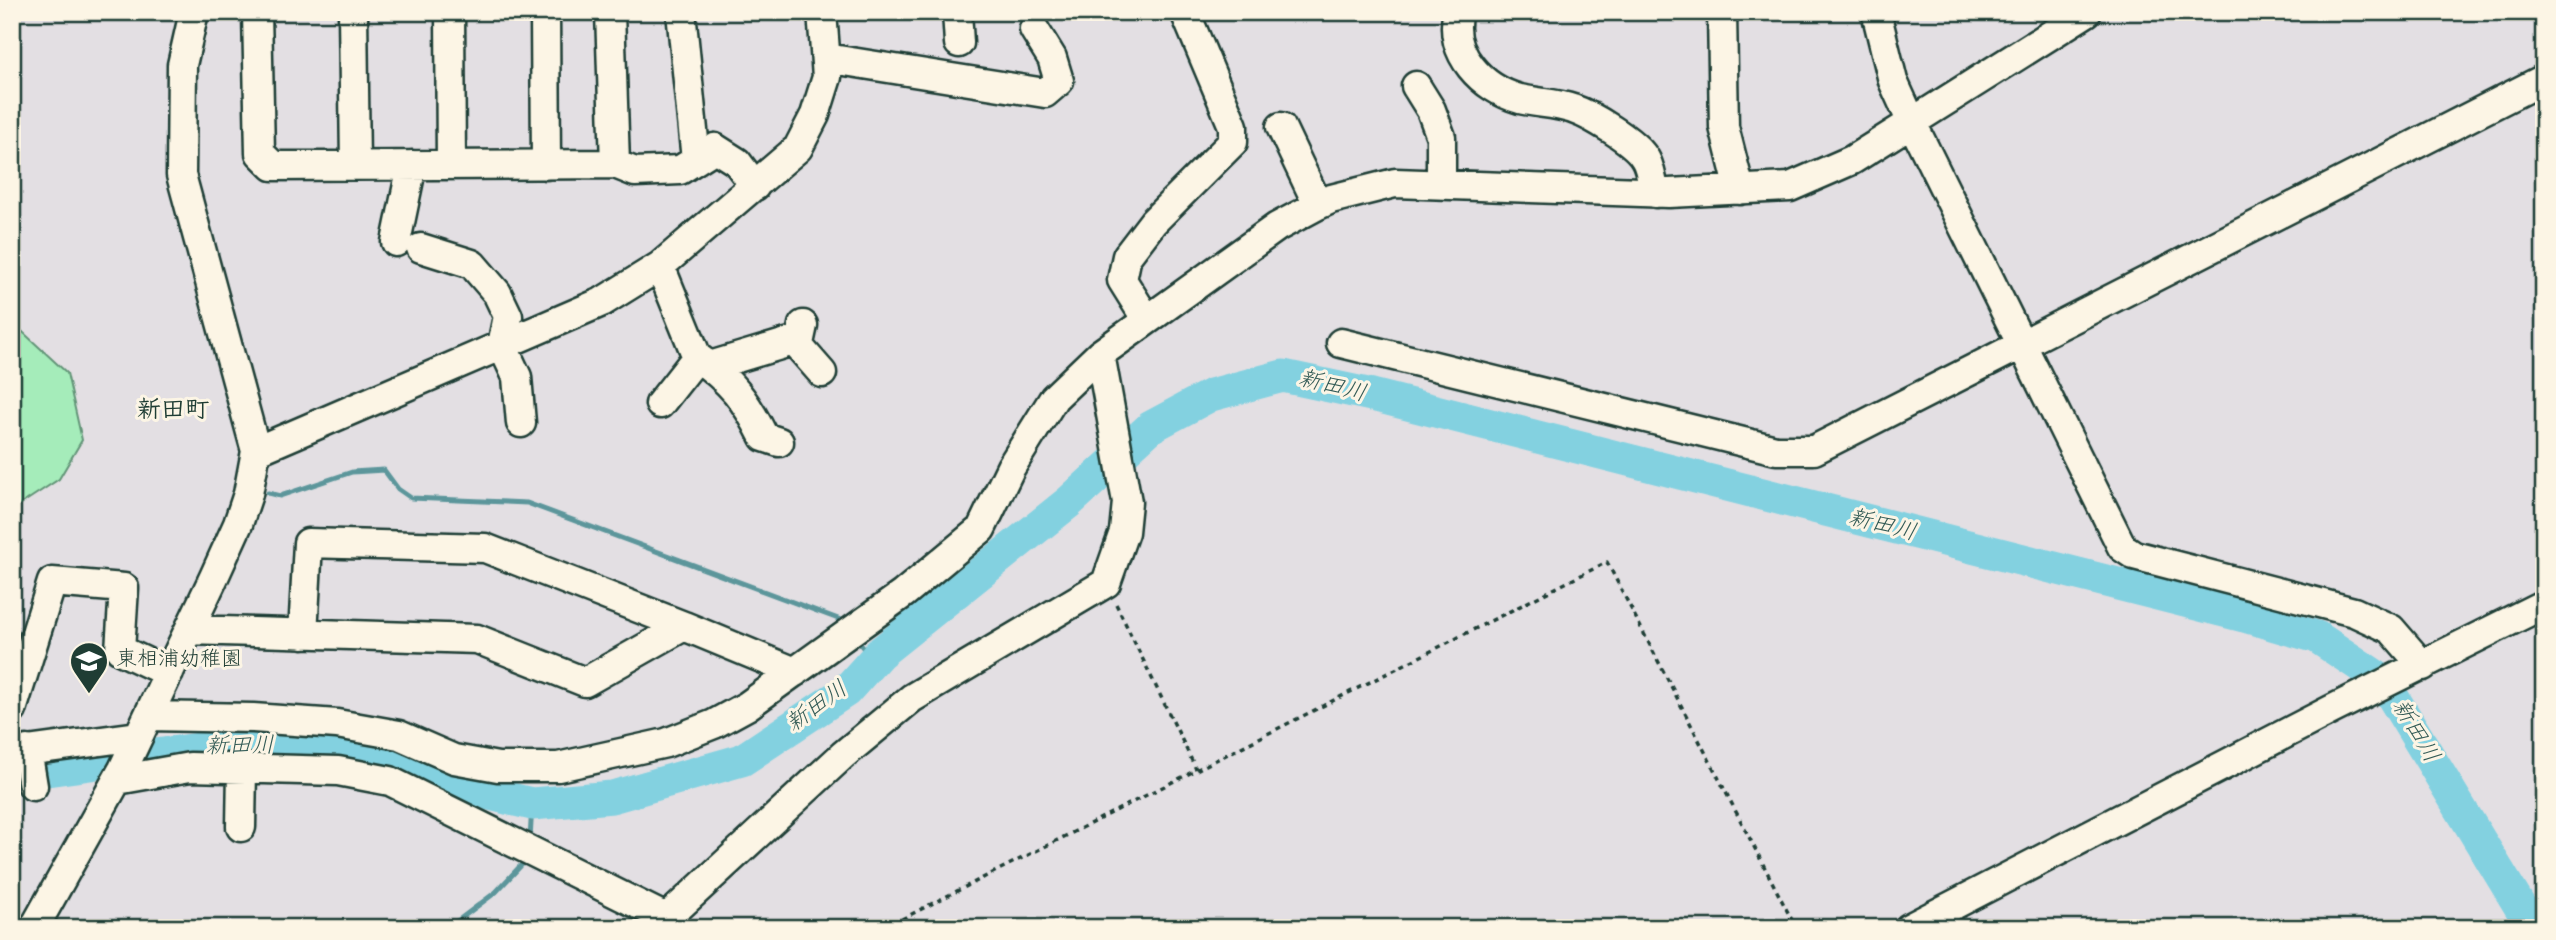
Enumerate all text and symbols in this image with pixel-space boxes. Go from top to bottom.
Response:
water label: 新田川 [1295,366,1369,409]
district label: 新田町 [137,397,209,427]
water label: 新田川 [1845,505,1919,548]
school or university icon: 東相浦幼稚園 [68,640,110,695]
place label: 東相浦幼稚園 [116,647,242,674]
water label: 新田川 [782,676,854,739]
water label: 新田川 [2385,695,2444,769]
water label: 新田川 [205,733,275,762]

